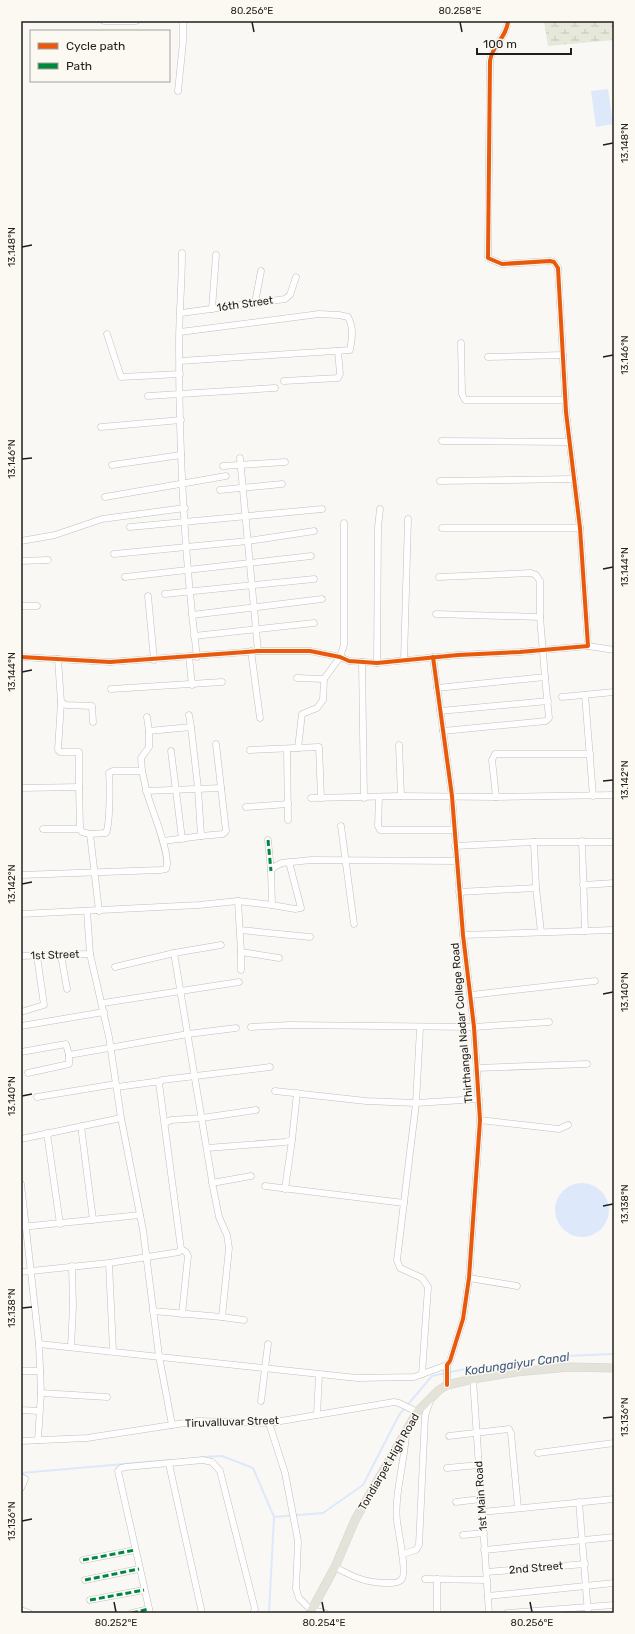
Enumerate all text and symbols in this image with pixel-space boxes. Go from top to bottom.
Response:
text: 80.256°E [231,5,273,17]
text: 80.258°E [438,5,482,17]
legend [30,30,170,82]
scale bar [477,30,571,56]
text: 100 m [483,37,517,51]
text: Cycle path [66,39,125,53]
text: Path [66,59,92,73]
text: 13.148°N [619,123,631,163]
text: 13.148°N [6,227,18,267]
street label: 16th Street [216,294,275,314]
text: 13.146°N [619,335,631,375]
text: 13.146°N [6,439,18,479]
text: 13.144°N [619,547,631,587]
text: 13.144°N [6,652,18,692]
text: 13.142°N [619,760,631,800]
text: 13.142°N [6,864,18,904]
street label: Thirthangal Nadar College Road [449,942,475,1104]
street label: 1st Street [30,948,80,962]
text: 13.140°N [619,972,631,1012]
text: 13.140°N [6,1076,18,1116]
text: 13.138°N [619,1184,631,1224]
text: 13.138°N [6,1288,18,1328]
water label: Kodungaiyur Canal [464,1350,571,1378]
text: 13.136°N [619,1397,631,1437]
street label: Tondiarpet High Road [356,1411,422,1513]
street label: Tiruvalluvar Street [185,1414,280,1430]
street label: 1st Main Road [472,1461,490,1531]
text: 13.136°N [6,1501,18,1541]
street label: 2nd Street [508,1559,564,1577]
text: 80.252°E [95,1617,137,1629]
text: 80.254°E [302,1617,346,1629]
text: 80.256°E [511,1617,553,1629]

